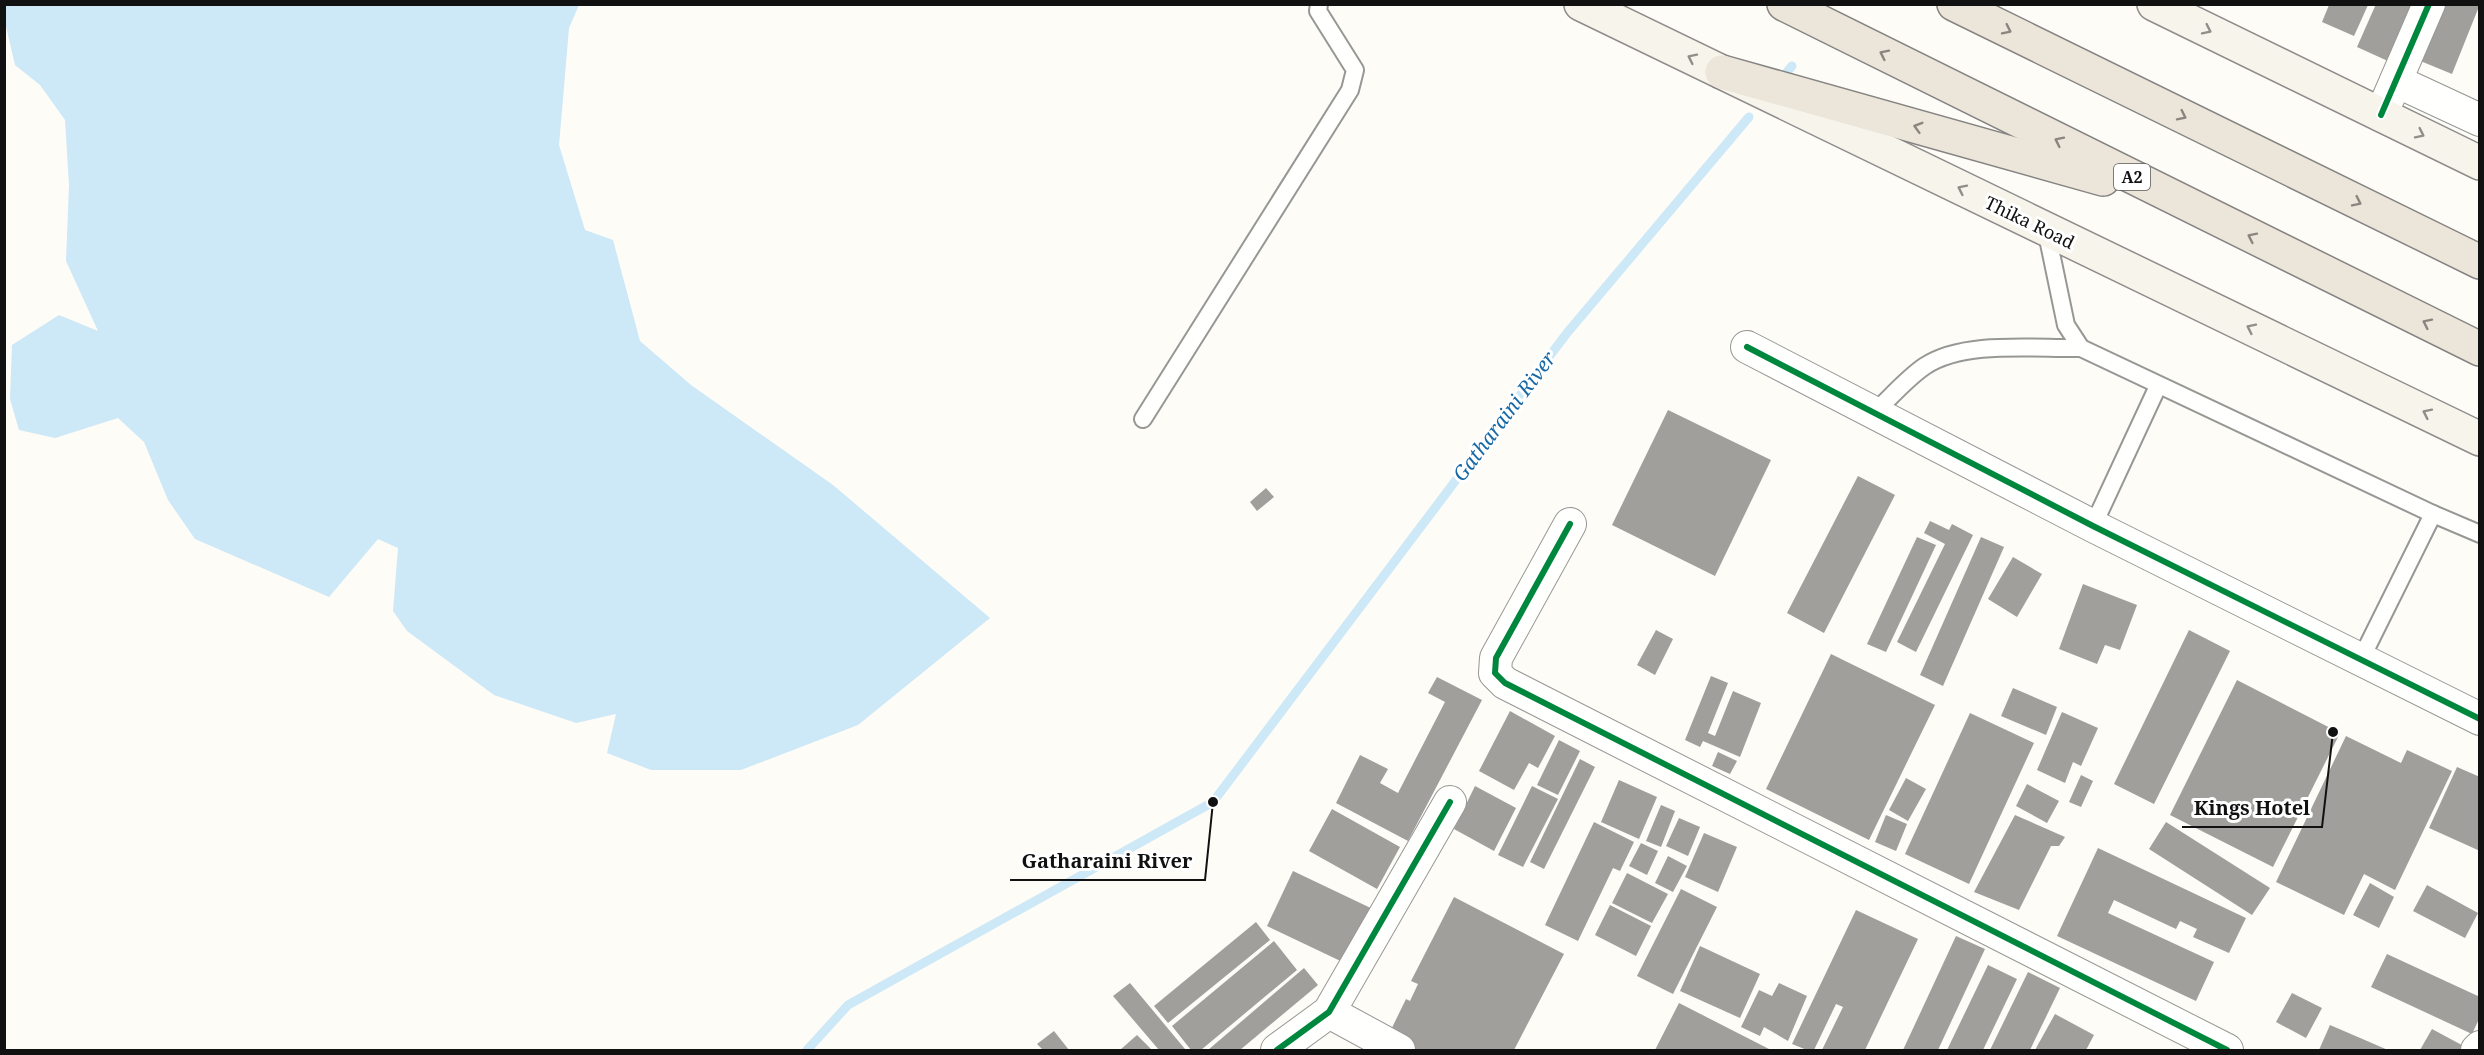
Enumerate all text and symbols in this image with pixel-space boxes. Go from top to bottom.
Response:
one-way arrow [2000,23,2011,35]
one-way arrow [2200,23,2211,34]
one-way arrow [1880,50,1890,61]
one-way arrow [1688,54,1699,66]
one-way arrow [2175,109,2186,120]
one-way arrow [1913,122,1923,135]
one-way arrow [2413,126,2424,138]
one-way arrow [2054,137,2065,148]
road number: A2 [2114,164,2150,190]
one-way arrow [1958,184,1969,196]
street label: Thika Road [1981,190,2079,254]
one-way arrow [2350,195,2361,206]
one-way arrow [2247,232,2258,244]
one-way arrow [2423,319,2433,330]
one-way arrow [2247,324,2258,336]
water label: Gatharaini River [1446,345,1562,486]
one-way arrow [2422,409,2433,421]
callout: Kings Hotel [2182,789,2322,827]
text: Kings Hotel [2194,794,2310,821]
callout: Gatharaini River [1010,842,1205,880]
text: Gatharaini River [1022,847,1193,874]

